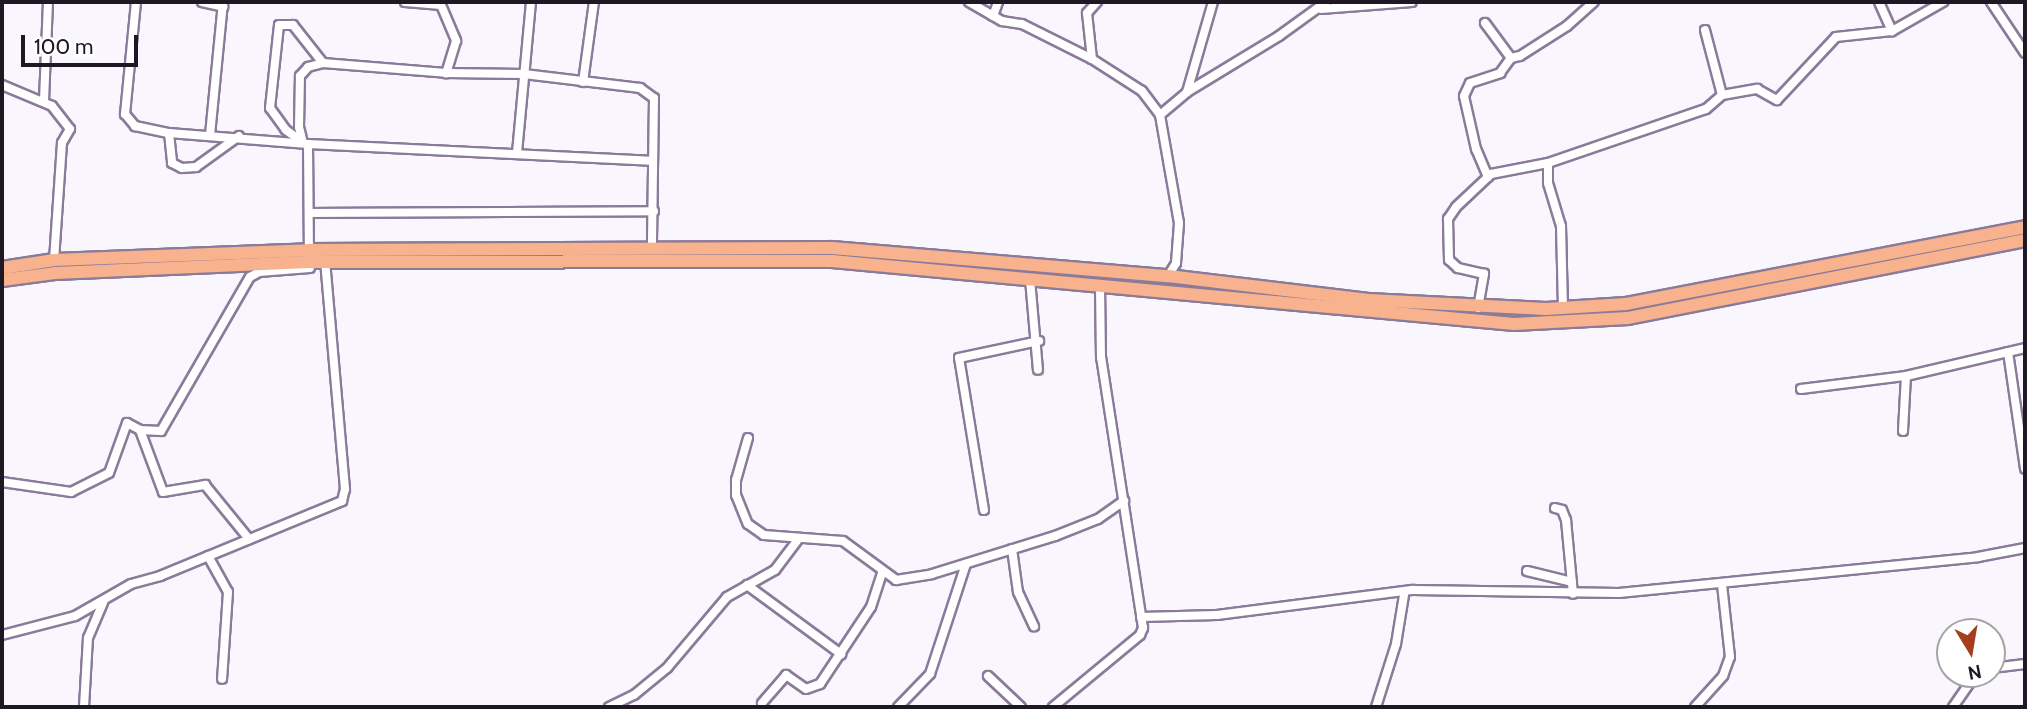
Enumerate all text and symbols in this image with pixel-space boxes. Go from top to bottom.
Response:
scale bar [24,21,142,65]
text: 100 m [34,34,93,59]
north arrow [1936,618,2006,688]
text: N [1966,660,1984,685]

